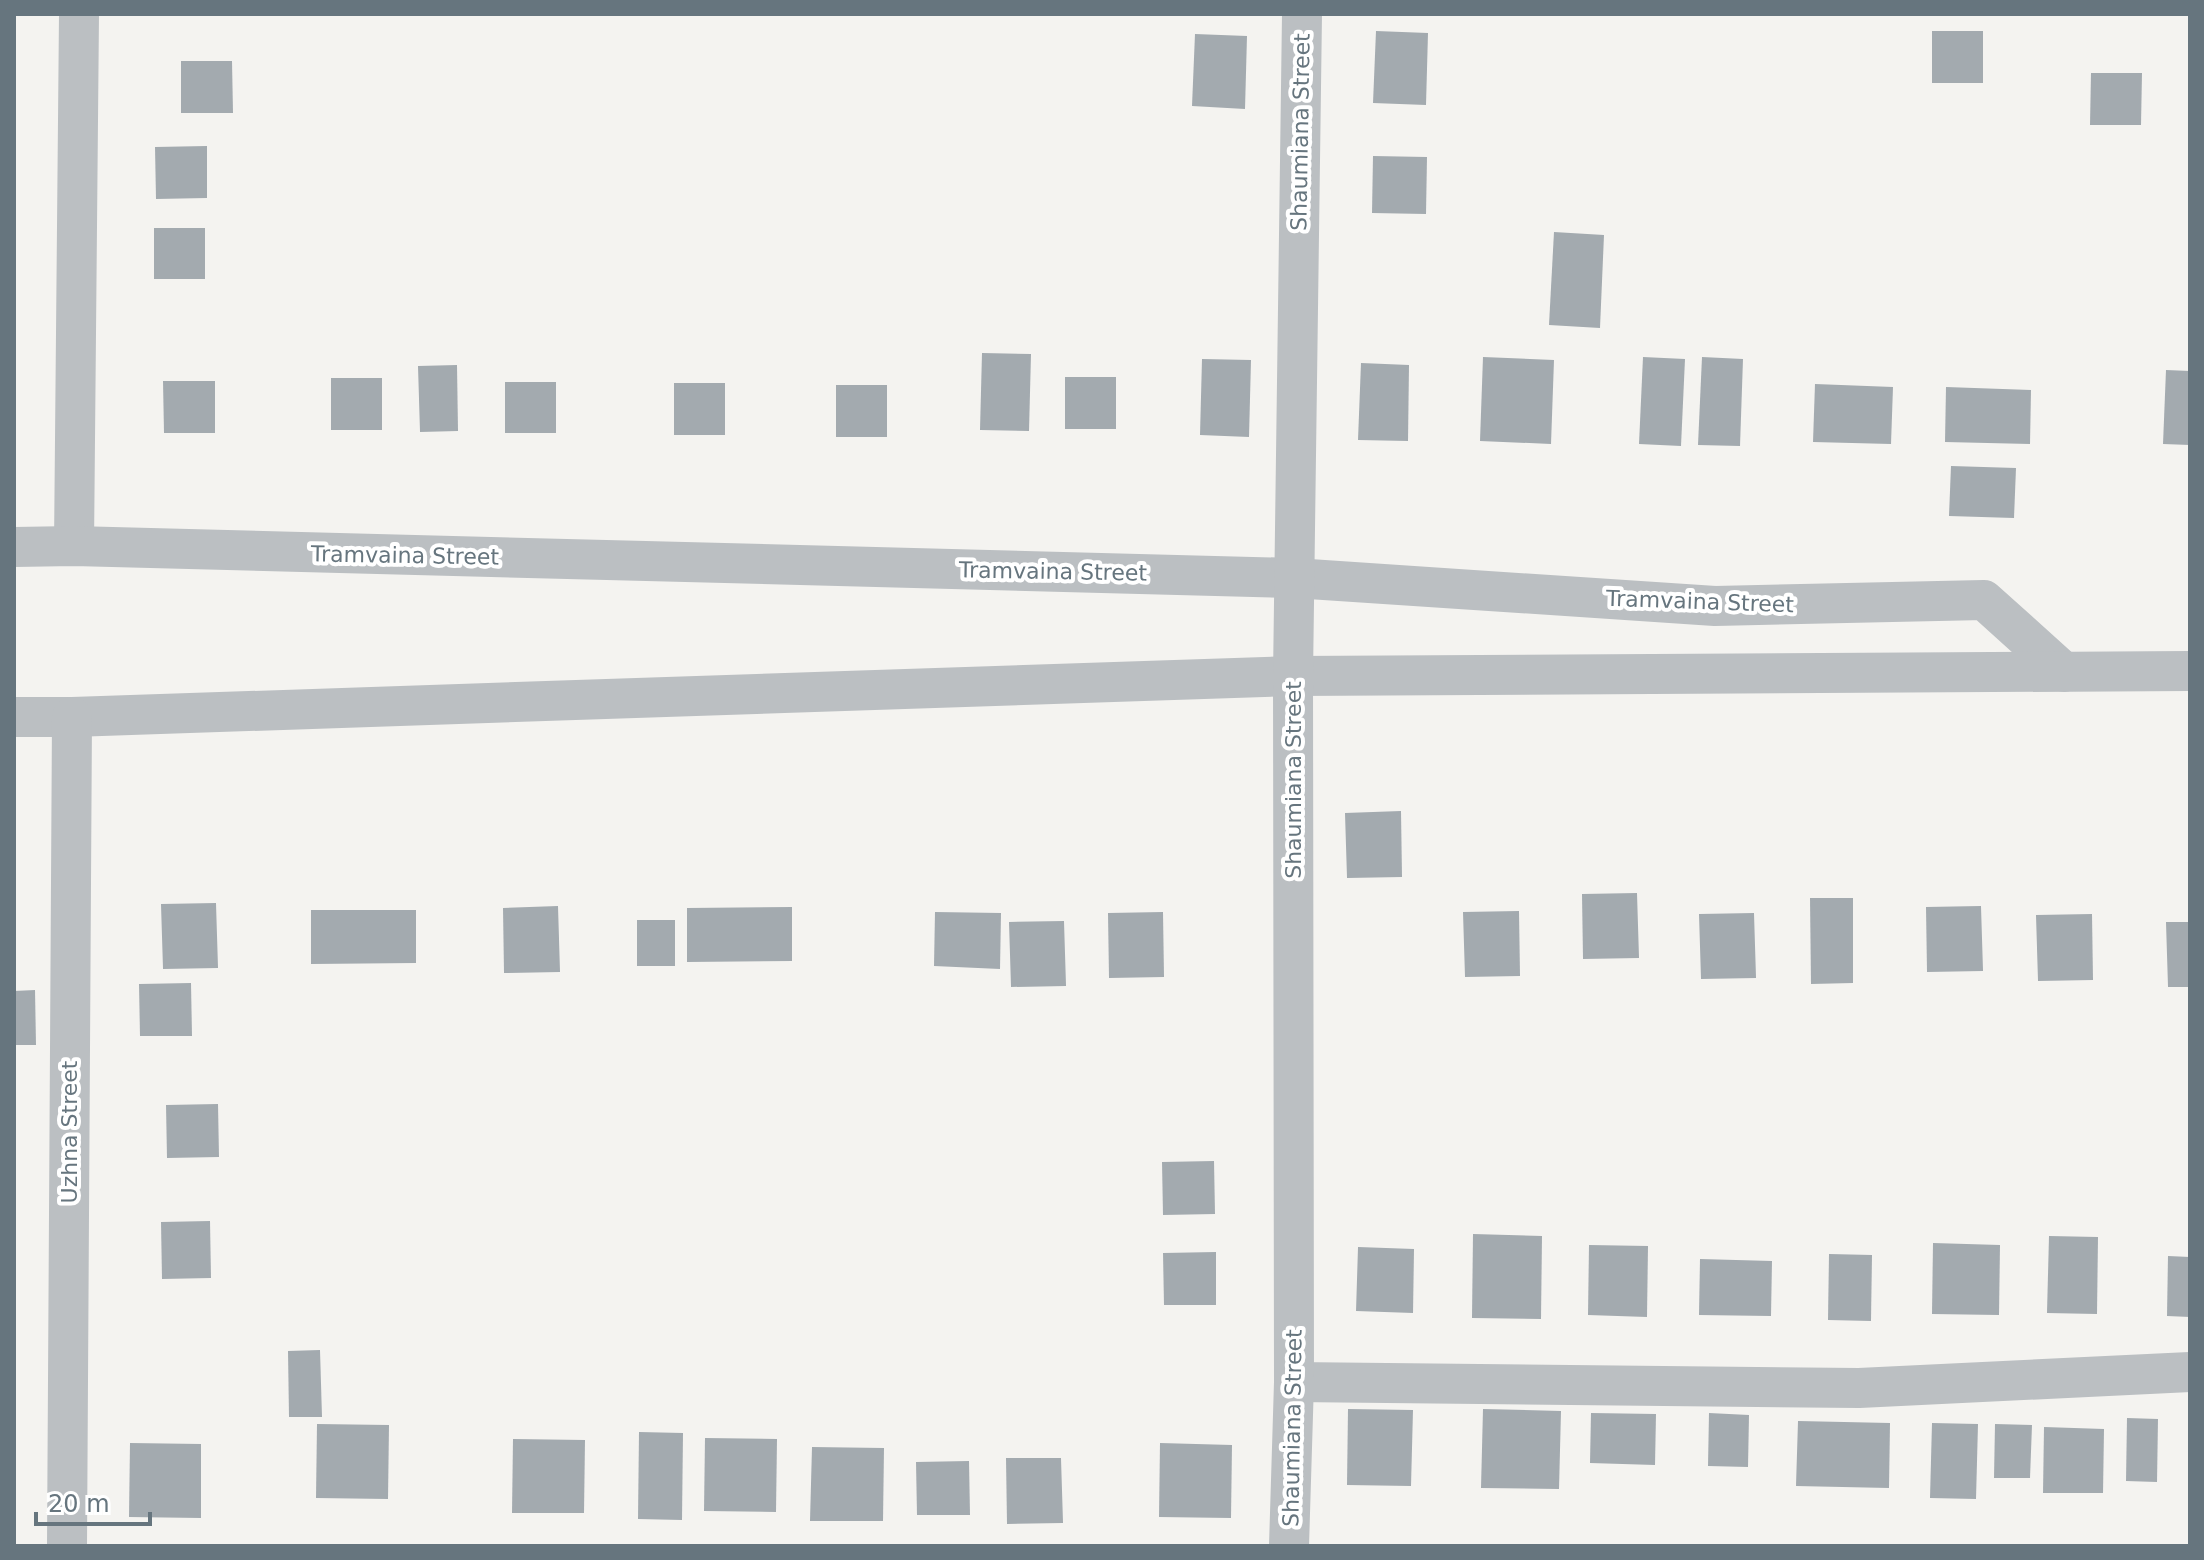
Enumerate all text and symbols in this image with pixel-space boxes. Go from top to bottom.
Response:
street label: Shaumiana Street [1286,33,1315,231]
street label: Tramvaina Street [310,541,500,570]
street label: Tramvaina Street [958,557,1148,586]
street label: Tramvaina Street [1605,586,1795,617]
street label: Shaumiana Street [1281,681,1306,879]
street label: Uzhna Street [57,1060,82,1203]
street label: Shaumiana Street [1278,1329,1307,1527]
scale bar [36,1476,150,1526]
text: 20 m [48,1490,110,1518]

